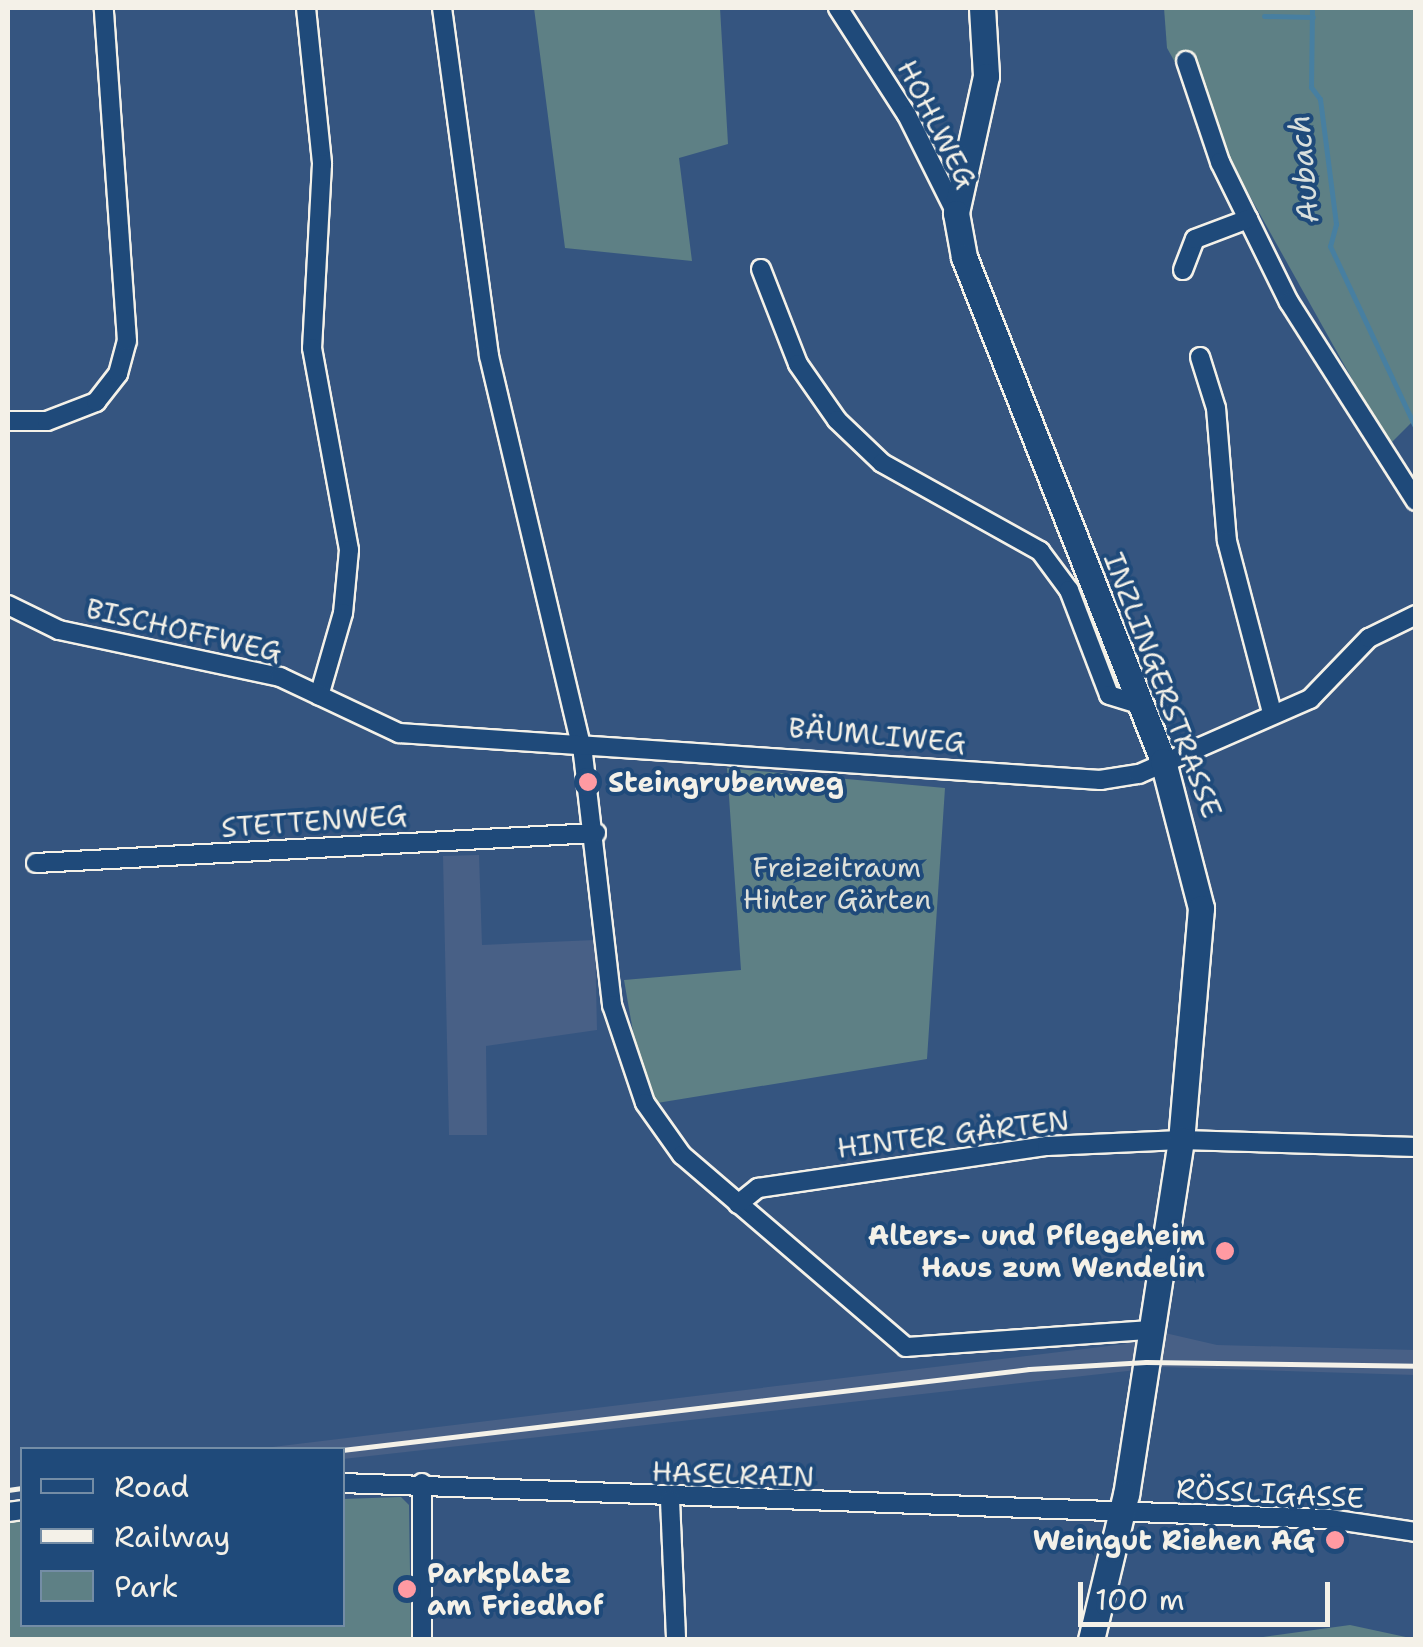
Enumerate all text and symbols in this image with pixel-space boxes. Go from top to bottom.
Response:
street label: HOHLWEG [890,54,984,194]
water label: Aubach [1281,113,1327,225]
street label: INZLINGERSTRASSE [1097,548,1229,822]
street label: BISCHOFFWEG [83,591,285,669]
street label: BÄUMLIWEG [787,711,967,759]
place label: Steingrubenweg [608,765,844,799]
marker: Steingrubenweg [577,771,599,793]
street label: STETTENWEG [220,798,408,844]
park label: Freizeitraum Hinter Gärten [743,850,931,916]
street label: HINTER GÄRTEN [835,1103,1071,1165]
place label: Alters- und Pflegeheim Haus zum Wendelin [868,1218,1205,1284]
marker: Alters- und Pflegeheim Haus zum Wendelin [1214,1240,1236,1262]
legend [20,1447,345,1627]
street label: HASELRAIN [651,1454,815,1494]
text: Road [114,1466,189,1507]
street label: RÖSSLIGASSE [1175,1471,1365,1515]
text: Railway [114,1516,230,1557]
place label: Weingut Riehen AG [1033,1523,1315,1557]
marker: Weingut Riehen AG [1324,1529,1346,1551]
place label: Parkplatz am Friedhof [427,1556,604,1622]
scale bar [1083,1562,1336,1624]
text: Park [114,1566,178,1607]
marker: Parkplatz am Friedhof [396,1578,418,1600]
text: 100 m [1095,1579,1185,1620]

